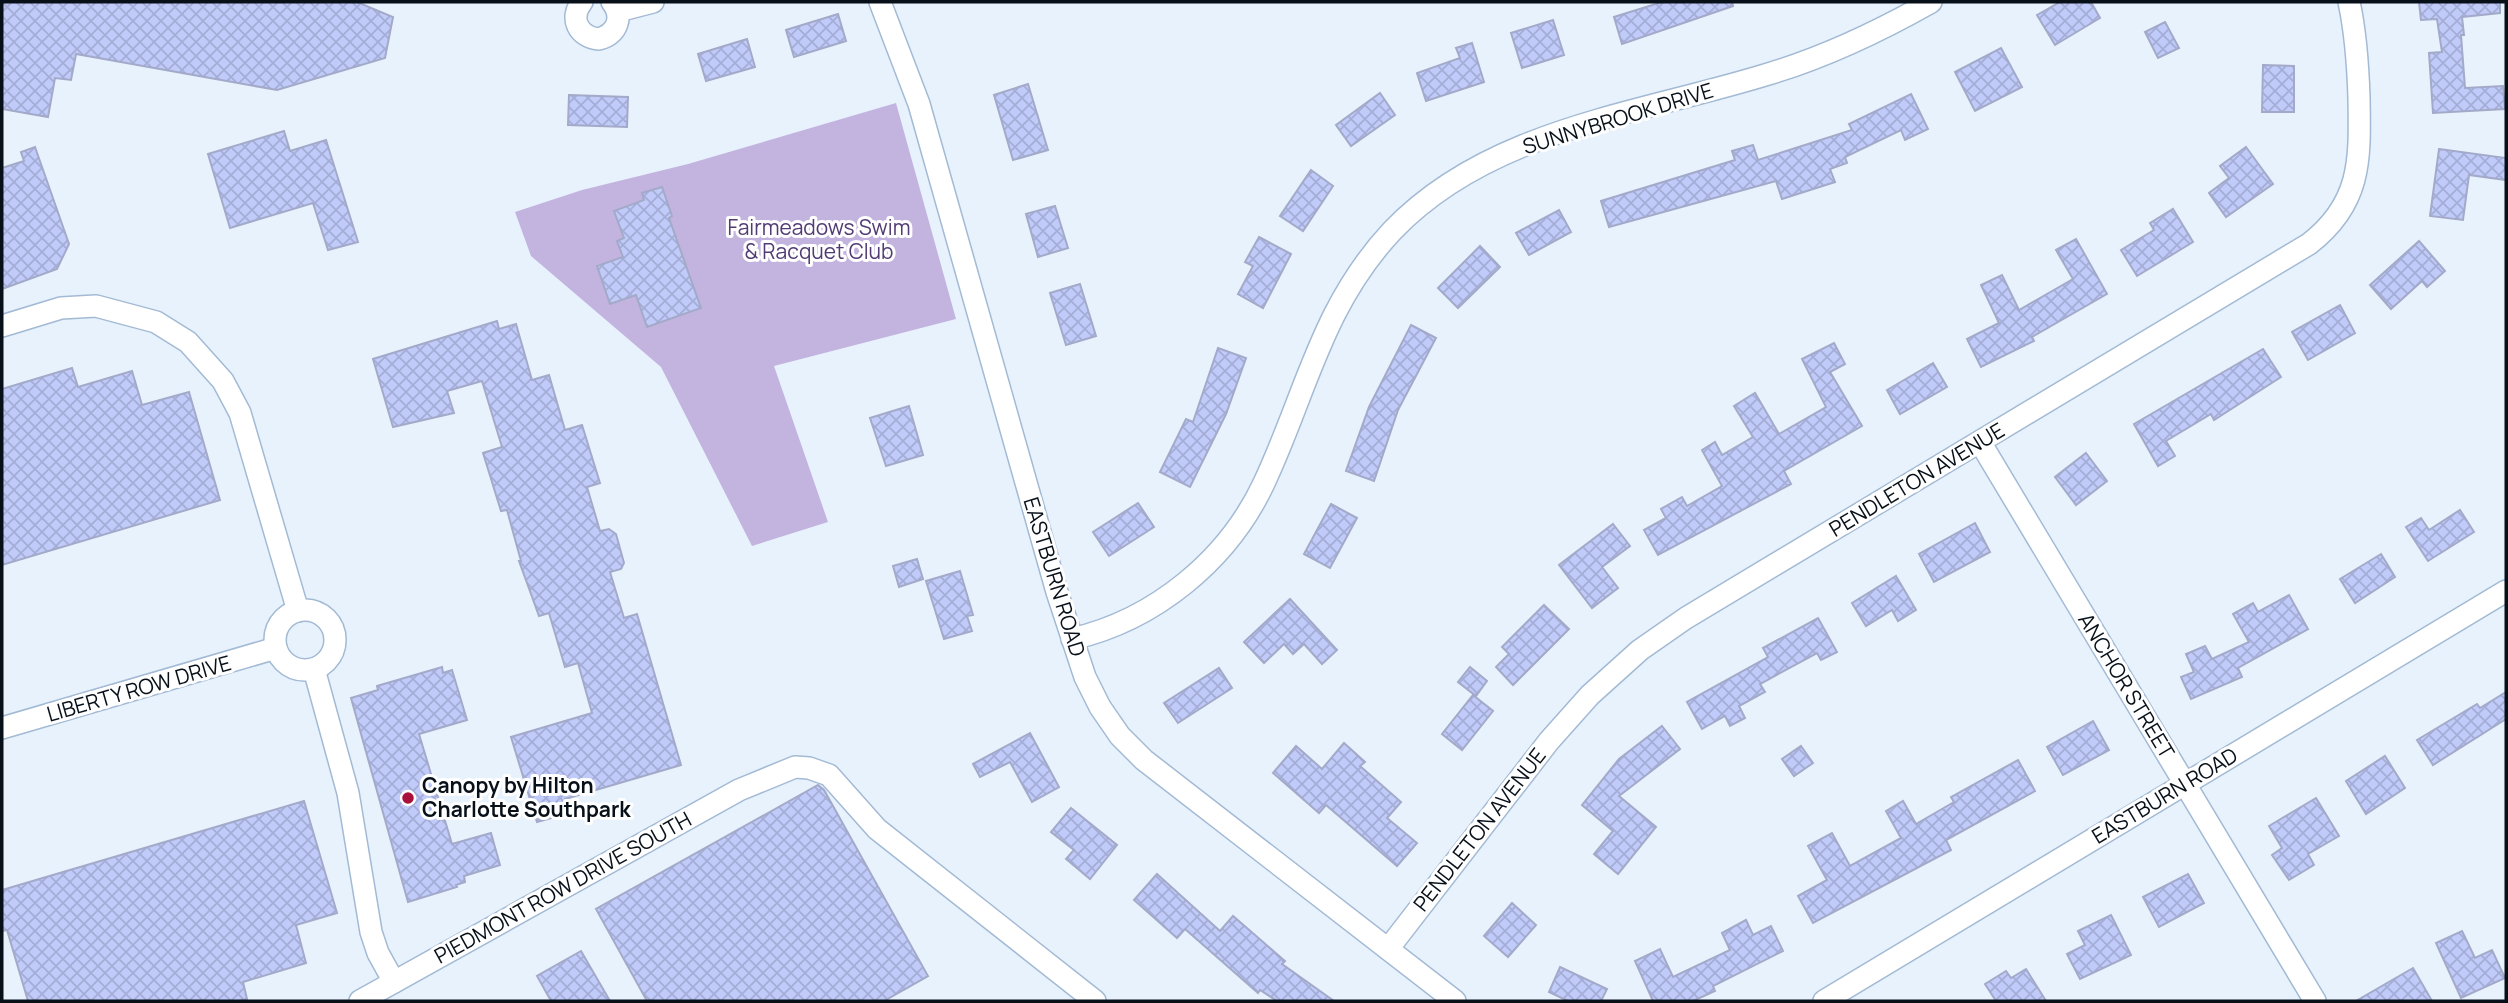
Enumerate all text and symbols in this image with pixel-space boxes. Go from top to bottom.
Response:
street label: SUNNYBROOK DRIVE [1519,76,1716,160]
park label: Fairmeadows Swim & Racquet Club [728,213,910,265]
street label: PENDLETON AVENUE [1824,416,2009,543]
street label: EASTBURN ROAD [1017,494,1092,660]
street label: ANCHOR STREET [2072,608,2182,764]
street label: LIBERTY ROW DRIVE [43,648,234,728]
street label: EASTBURN ROAD [2086,741,2242,850]
street label: PENDLETON AVENUE [1407,742,1552,917]
place label: Canopy by Hilton Charlotte Southpark [422,771,631,823]
marker: Canopy by Hilton Charlotte Southpark [400,790,416,806]
street label: PIEDMONT ROW DRIVE SOUTH [429,805,696,970]

